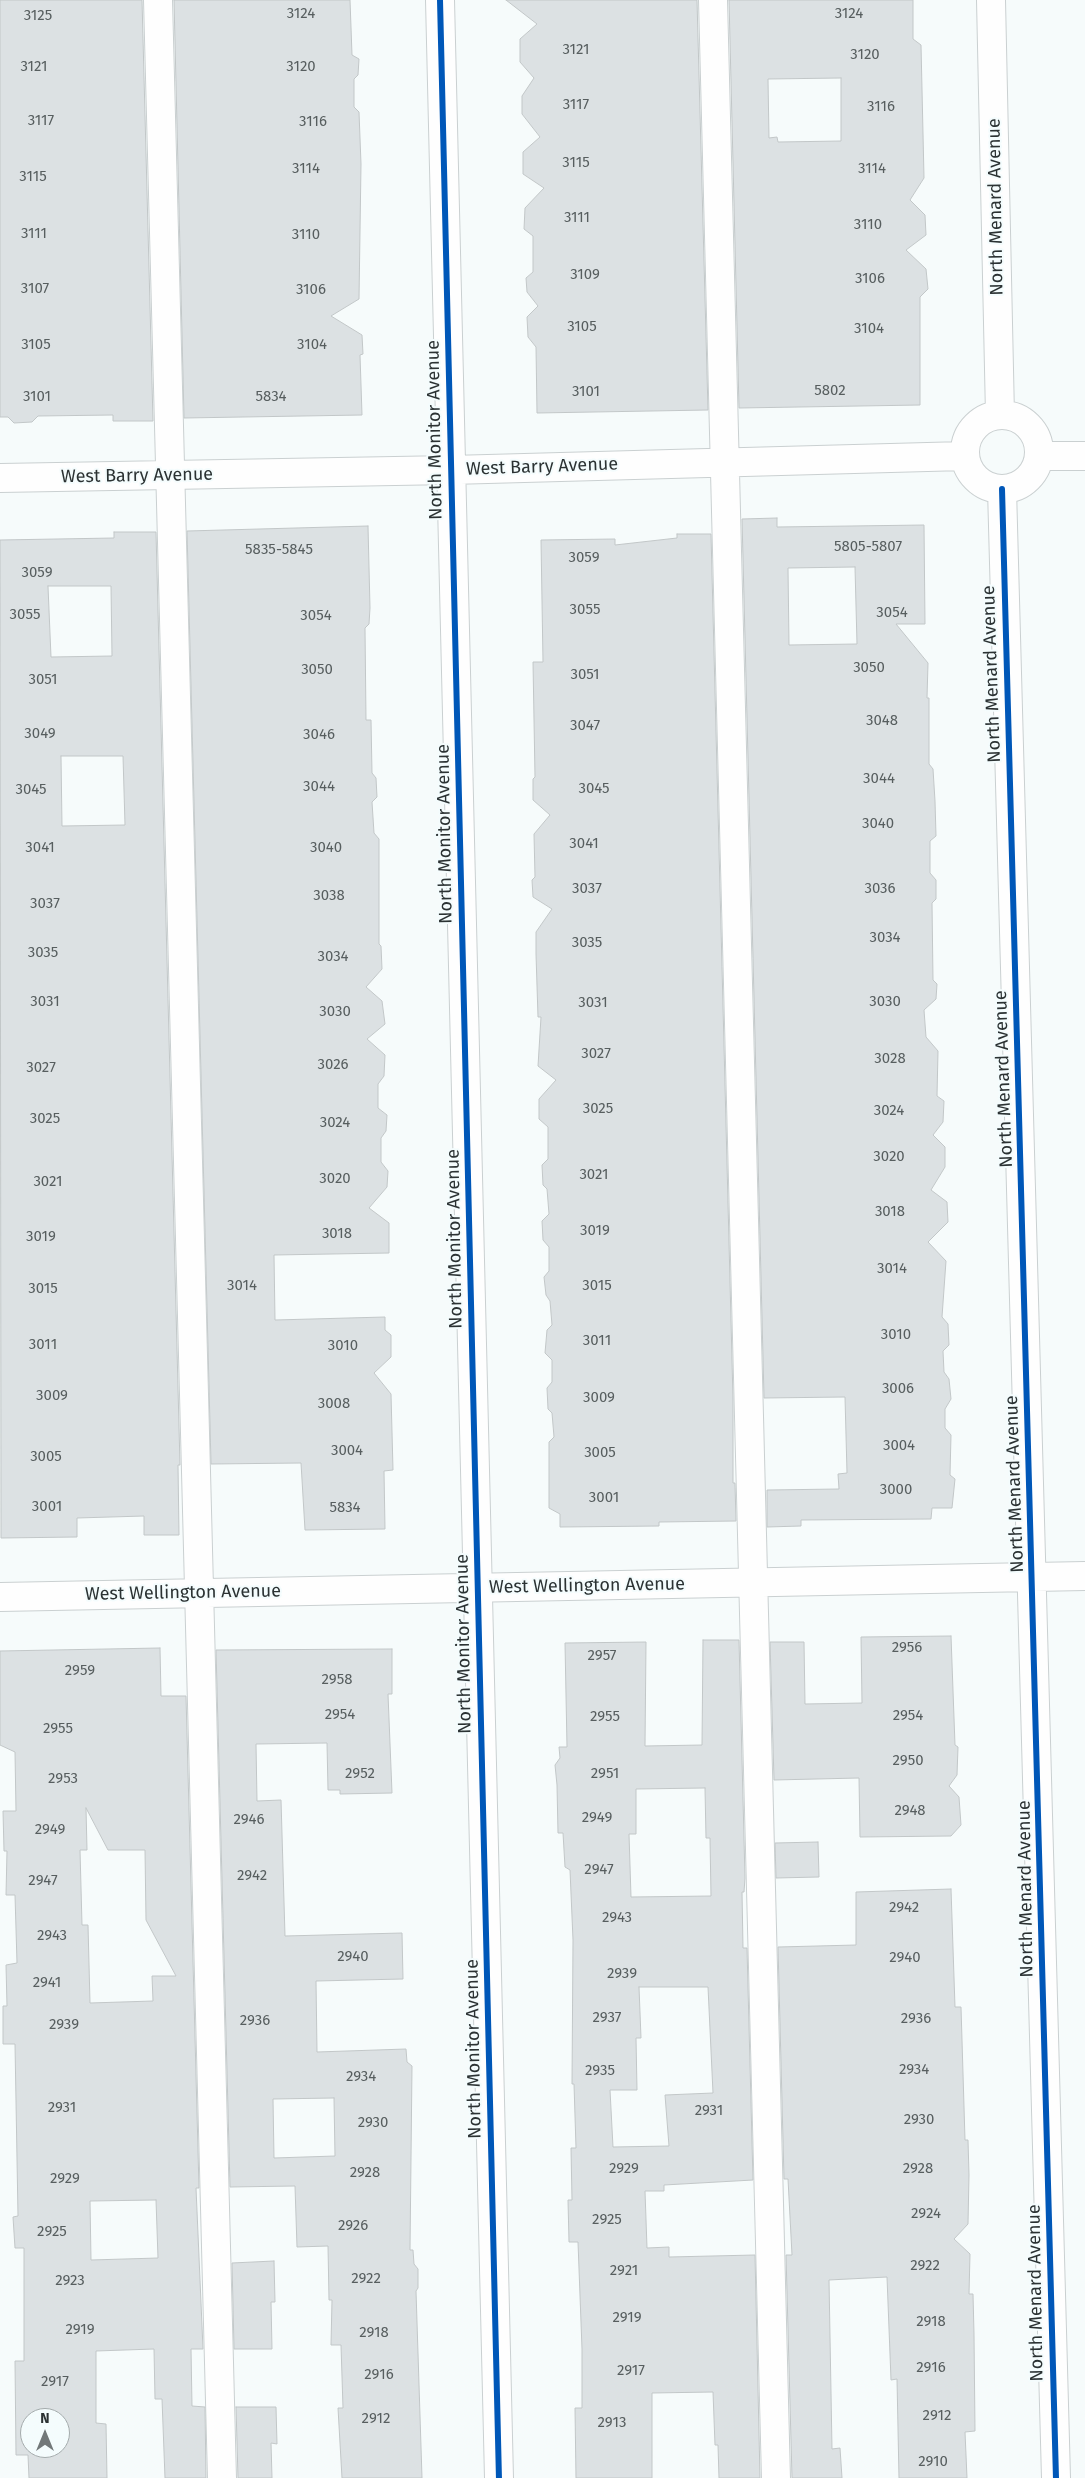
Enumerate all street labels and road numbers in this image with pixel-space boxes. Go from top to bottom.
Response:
street label: North Menard Avenue [984,118,1008,296]
street label: North Monitor Avenue [423,340,447,520]
street label: West Barry Avenue [466,454,618,480]
street label: West Barry Avenue [61,464,213,488]
street label: North Menard Avenue [978,585,1006,763]
street label: North Monitor Avenue [433,744,457,924]
street label: North Menard Avenue [990,990,1018,1168]
street label: North Monitor Avenue [443,1149,467,1329]
street label: North Menard Avenue [1001,1395,1029,1573]
street label: North Monitor Avenue [452,1554,476,1734]
street label: West Wellington Avenue [489,1573,685,1599]
street label: West Wellington Avenue [85,1580,281,1606]
street label: North Menard Avenue [1014,1800,1038,1978]
street label: North Monitor Avenue [462,1959,486,2139]
street label: North Menard Avenue [1024,2204,1048,2382]

